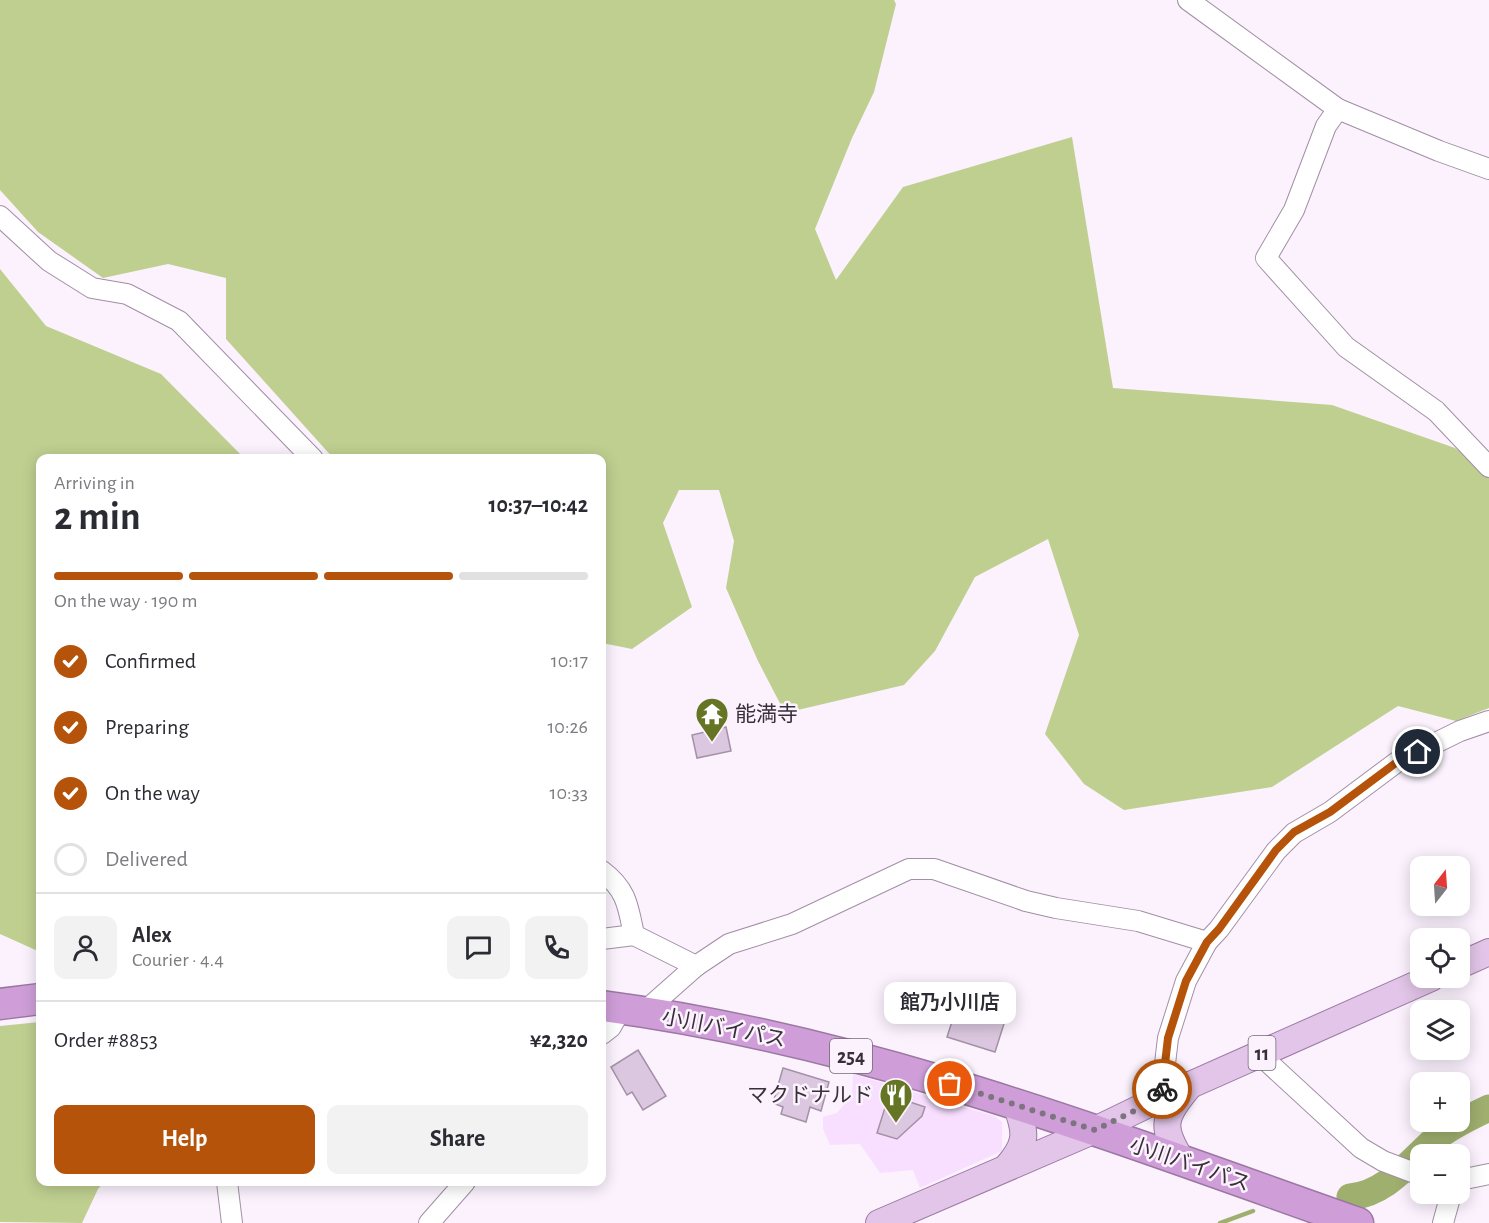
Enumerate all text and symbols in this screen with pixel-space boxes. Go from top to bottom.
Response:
text: Arriving in [54,473,135,493]
text: 10:37–10:42 [489,494,588,516]
text: 2 min [54,498,141,537]
text: On the way · 190 m [54,591,198,611]
icon: check [54,645,87,678]
text: Confirmed [105,650,196,672]
text: 10:17 [551,651,588,671]
temple icon: 能満寺 [694,696,730,743]
place label: 能満寺 [735,703,798,725]
icon: check [54,711,87,744]
text: Preparing [105,716,189,738]
text: 10:26 [547,717,588,737]
pin [1392,726,1443,777]
icon: home [1401,735,1434,768]
icon: check [54,777,87,810]
text: On the way [105,782,200,804]
text: 10:33 [550,783,588,803]
text: Delivered [105,848,188,870]
north arrow [1410,856,1470,916]
map controls [1410,856,1470,1204]
button: person [54,916,117,979]
button: chat [447,916,510,979]
button: phone [525,916,588,979]
text: Alex [132,924,172,946]
button: locate [1410,928,1470,988]
text: Courier · 4.4 [132,950,224,970]
callout: 館乃小川店 [884,982,1016,1024]
text: 館乃小川店 [900,993,1000,1013]
button: layers [1410,1000,1470,1060]
street label: 小川バイパス [660,1005,788,1051]
text: Order #8853 [54,1029,158,1051]
text: ¥2,320 [530,1029,588,1051]
road number: 11 [1248,1036,1276,1070]
road number: 254 [830,1039,872,1073]
pin [924,1058,975,1109]
courier [1132,1059,1192,1119]
icon: bag [933,1067,966,1100]
button: + [1410,1072,1470,1132]
icon: bike [1146,1073,1179,1106]
restaurant icon: マクドナルド [878,1077,914,1124]
place label: マクドナルド [747,1084,873,1106]
button: Help [54,1105,315,1174]
button: Share [327,1105,588,1174]
street label: 小川バイパス [1127,1133,1253,1195]
button: − [1410,1144,1470,1204]

